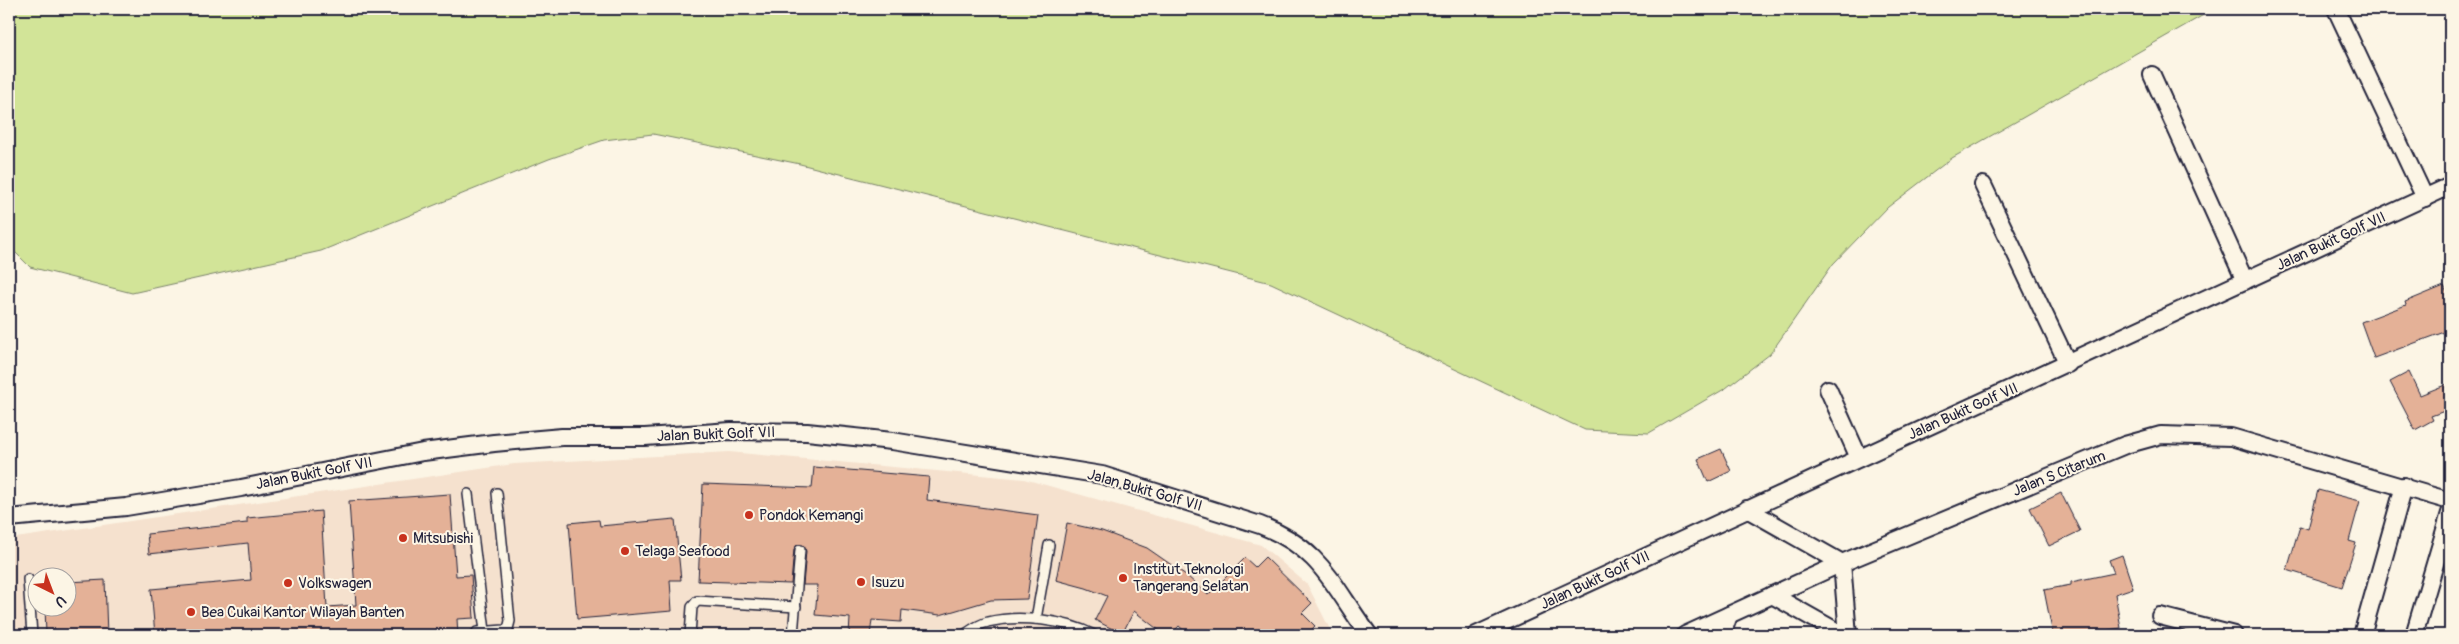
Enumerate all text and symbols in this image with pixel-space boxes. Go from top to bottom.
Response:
street label: Jalan Bukit Golf VII [2273,208,2389,275]
street label: Jalan Bukit Golf VII [1905,379,2021,444]
street label: Jalan Bukit Golf VII [656,423,776,446]
street label: Jalan S Citarum [2010,446,2109,501]
street label: Jalan Bukit Golf VII [254,453,374,494]
street label: Jalan Bukit Golf VII [1085,465,1204,516]
place label: Pondok Kemangi [759,506,863,525]
marker: Pondok Kemangi [743,509,755,521]
place label: Mitsubishi [413,529,473,548]
marker: Mitsubishi [397,532,409,544]
place label: Telaga Seafood [635,542,730,561]
marker: Telaga Seafood [619,545,631,557]
street label: Jalan Bukit Golf VII [1537,547,1653,614]
place label: Institut Teknologi Tangerang Selatan [1133,560,1249,596]
north arrow [28,566,78,616]
marker: Institut Teknologi Tangerang Selatan [1117,572,1129,584]
place label: Isuzu [871,573,905,592]
place label: Volkswagen [298,574,372,593]
marker: Isuzu [855,576,867,588]
marker: Volkswagen [282,577,294,589]
text: U [51,592,70,611]
place label: Bea Cukai Kantor Wilayah Banten [201,603,404,622]
marker: Bea Cukai Kantor Wilayah Banten [185,606,197,618]

